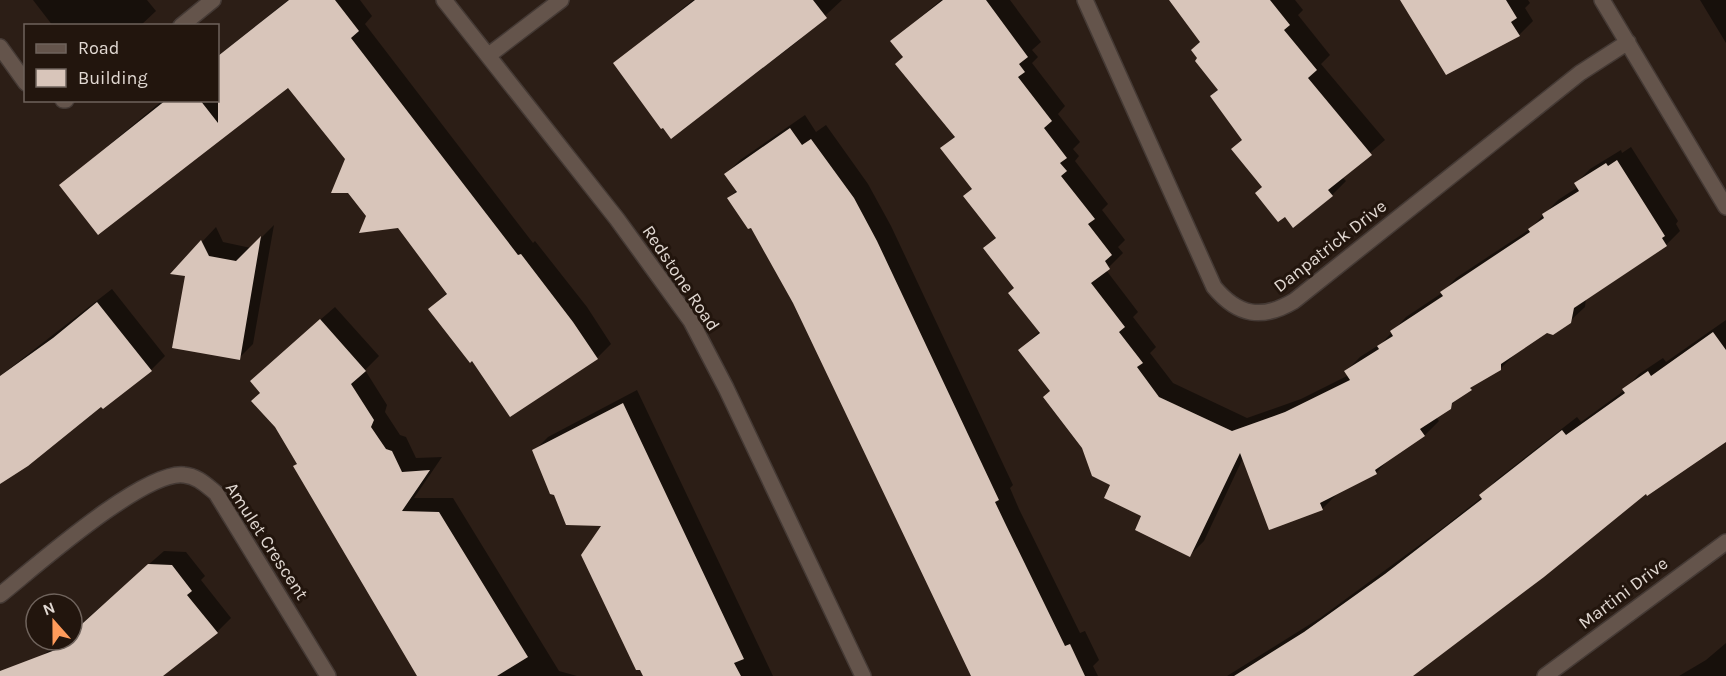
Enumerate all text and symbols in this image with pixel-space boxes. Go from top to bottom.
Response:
legend [24,24,219,102]
text: Road [78,37,119,59]
text: Building [78,67,148,89]
street label: Danpatrick Drive [1269,195,1391,297]
street label: Redstone Road [638,221,724,335]
street label: Amulet Crescent [221,478,313,604]
street label: Martini Drive [1574,552,1672,634]
north arrow [24,592,84,652]
text: N [40,598,58,619]

